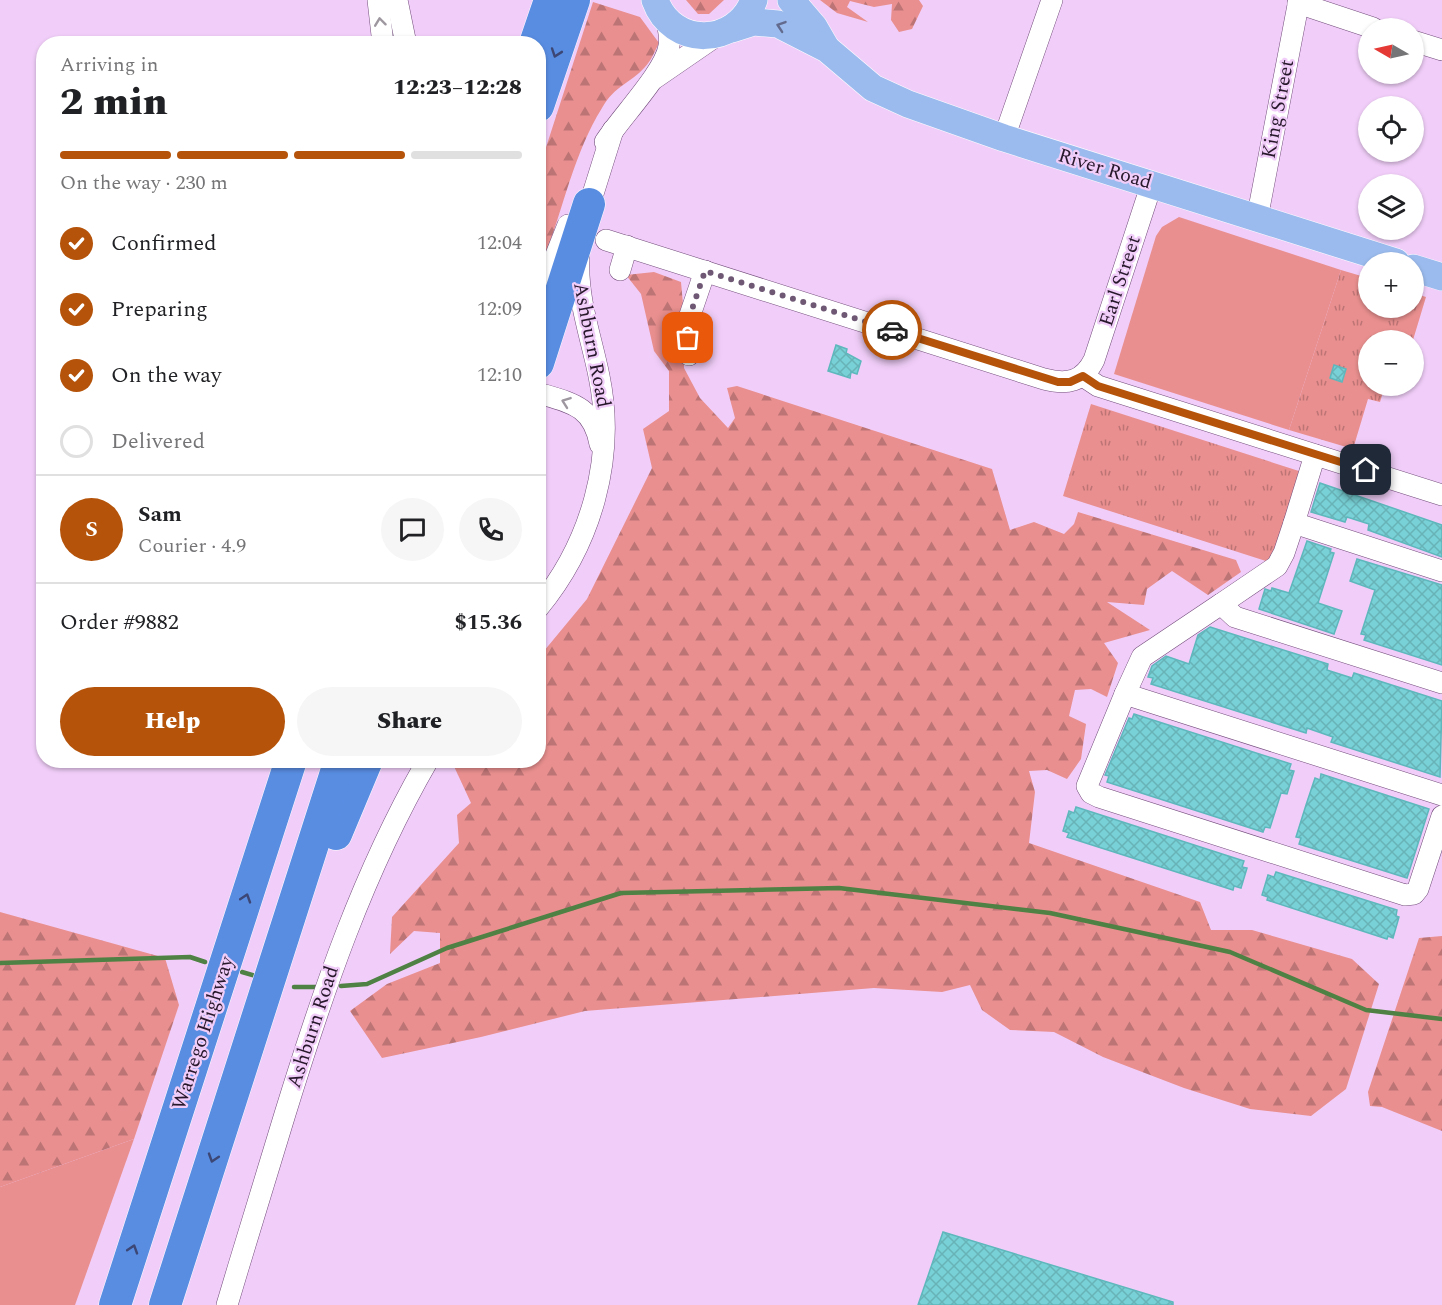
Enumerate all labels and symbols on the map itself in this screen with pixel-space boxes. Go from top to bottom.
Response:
one-way arrow [374,17,387,26]
north arrow [1358,18,1424,84]
one-way arrow [776,21,787,34]
one-way arrow [551,47,564,58]
street label: King Street [1254,57,1302,161]
street label: River Road [1054,141,1156,197]
street label: Earl Street [1091,232,1149,330]
street label: Ashburn Road [565,280,619,410]
courier [862,300,922,360]
pin [662,312,713,363]
one-way arrow [561,396,572,409]
pin [1340,444,1391,495]
one-way arrow [239,893,251,903]
street label: Warrego Highway [164,951,242,1114]
street label: Ashburn Road [279,962,347,1092]
one-way arrow [208,1152,221,1163]
one-way arrow [126,1244,138,1255]

